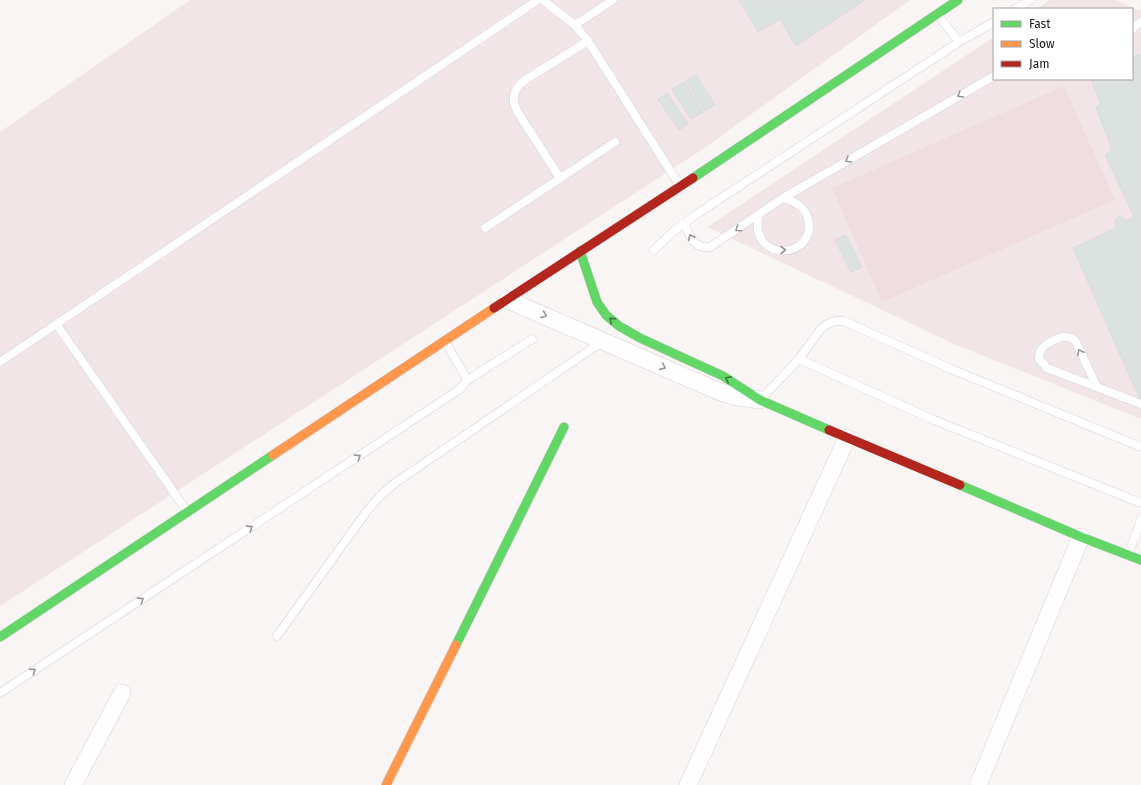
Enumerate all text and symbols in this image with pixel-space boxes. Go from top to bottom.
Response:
legend [993,8,1133,80]
text: Fast [1029,17,1051,31]
text: Slow [1029,37,1055,51]
text: Jam [1029,57,1049,71]
one-way arrow [957,91,964,98]
one-way arrow [845,156,852,163]
one-way arrow [735,224,742,231]
one-way arrow [688,233,696,241]
one-way arrow [780,246,786,254]
one-way arrow [539,310,547,318]
one-way arrow [609,318,617,325]
one-way arrow [1077,348,1085,356]
one-way arrow [658,362,666,370]
one-way arrow [725,376,732,383]
one-way arrow [354,454,361,461]
one-way arrow [245,526,252,533]
one-way arrow [137,597,144,605]
one-way arrow [28,669,35,676]

